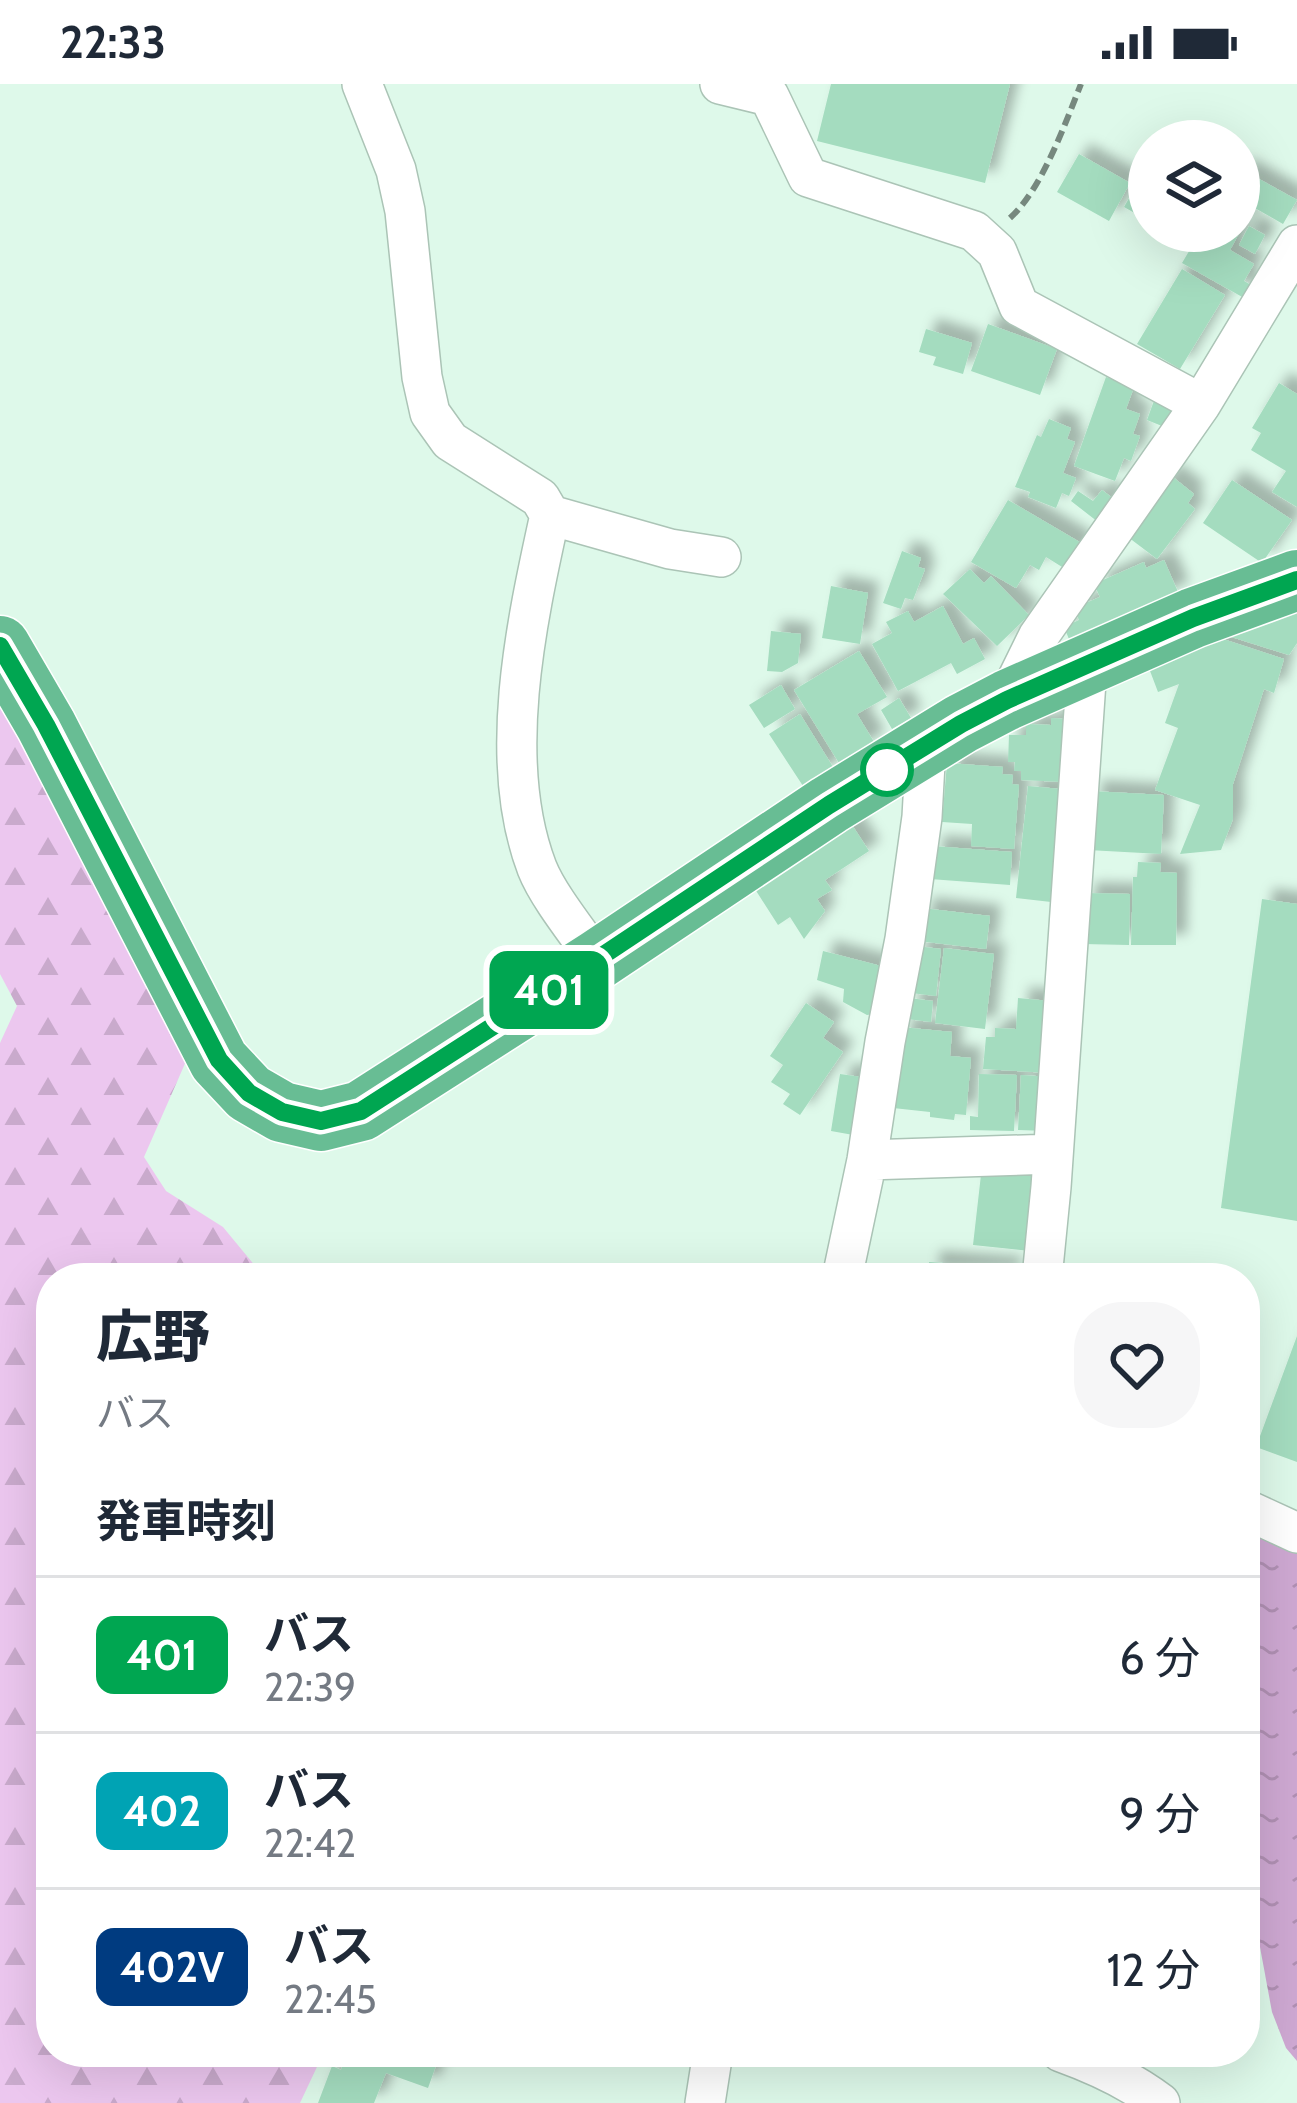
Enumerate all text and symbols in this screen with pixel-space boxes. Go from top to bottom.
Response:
text: 22:33 [60,15,166,69]
map controls [1128,120,1260,252]
button: layers [1128,120,1260,252]
unlabelled marker [862,745,912,795]
line badge: 401 [480,951,618,1029]
text: 401 [513,964,585,1016]
text: 広野 [96,1302,210,1371]
button: heart [1074,1302,1200,1428]
text: バス [96,1389,174,1437]
text: 発車時刻 [96,1494,276,1548]
text: バス [264,1607,354,1661]
text: 401 [126,1629,198,1681]
text: 6 分 [1119,1631,1200,1685]
text: 22:39 [264,1663,356,1711]
text: バス [264,1763,354,1817]
text: 402 [123,1785,201,1837]
text: 9 分 [1119,1787,1200,1841]
text: 22:42 [264,1819,356,1867]
text: バス [284,1919,374,1973]
text: 402V [120,1941,224,1993]
text: 12 分 [1107,1943,1200,1997]
text: 22:45 [284,1975,377,2023]

